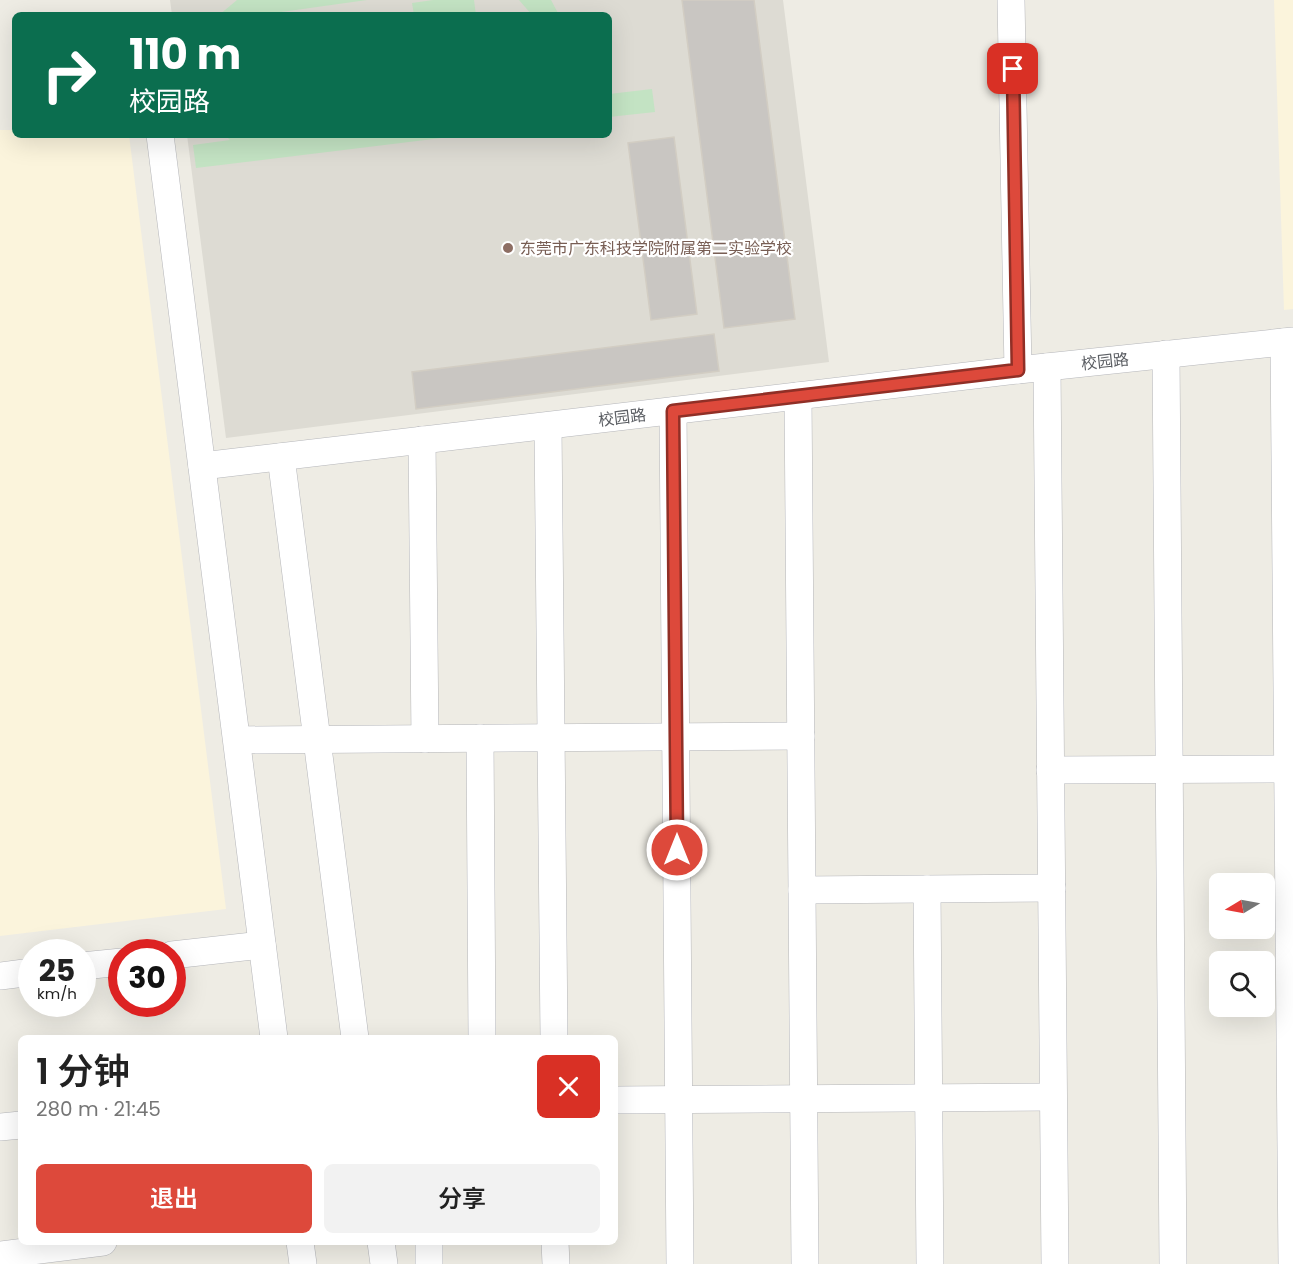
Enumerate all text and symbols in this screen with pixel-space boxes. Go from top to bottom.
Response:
text: 110 m [129,25,241,84]
icon: right [30,36,108,114]
pin [987,43,1038,94]
icon: arrive [996,52,1029,85]
text: 校园路 [129,83,210,120]
place label: 东莞市广东科技学院附属第二实验学校 [520,237,792,260]
marker: 东莞市广东科技学院附属第二实验学校 [501,241,515,255]
street label: 校园路 [1080,348,1130,375]
street label: 校园路 [597,403,647,432]
position arrow [645,818,709,882]
north arrow [1209,873,1275,939]
map controls [1209,873,1275,1017]
speed limit sign: 30 [108,939,186,1017]
text: 25 [39,949,75,992]
button: search [1209,951,1275,1017]
text: km/h [37,983,77,1004]
text: 1 分钟 [36,1046,130,1097]
button: close [537,1055,600,1118]
text: 280 m · 21:45 [36,1095,161,1123]
button: 退出 [36,1164,312,1233]
button: 分享 [324,1164,600,1233]

